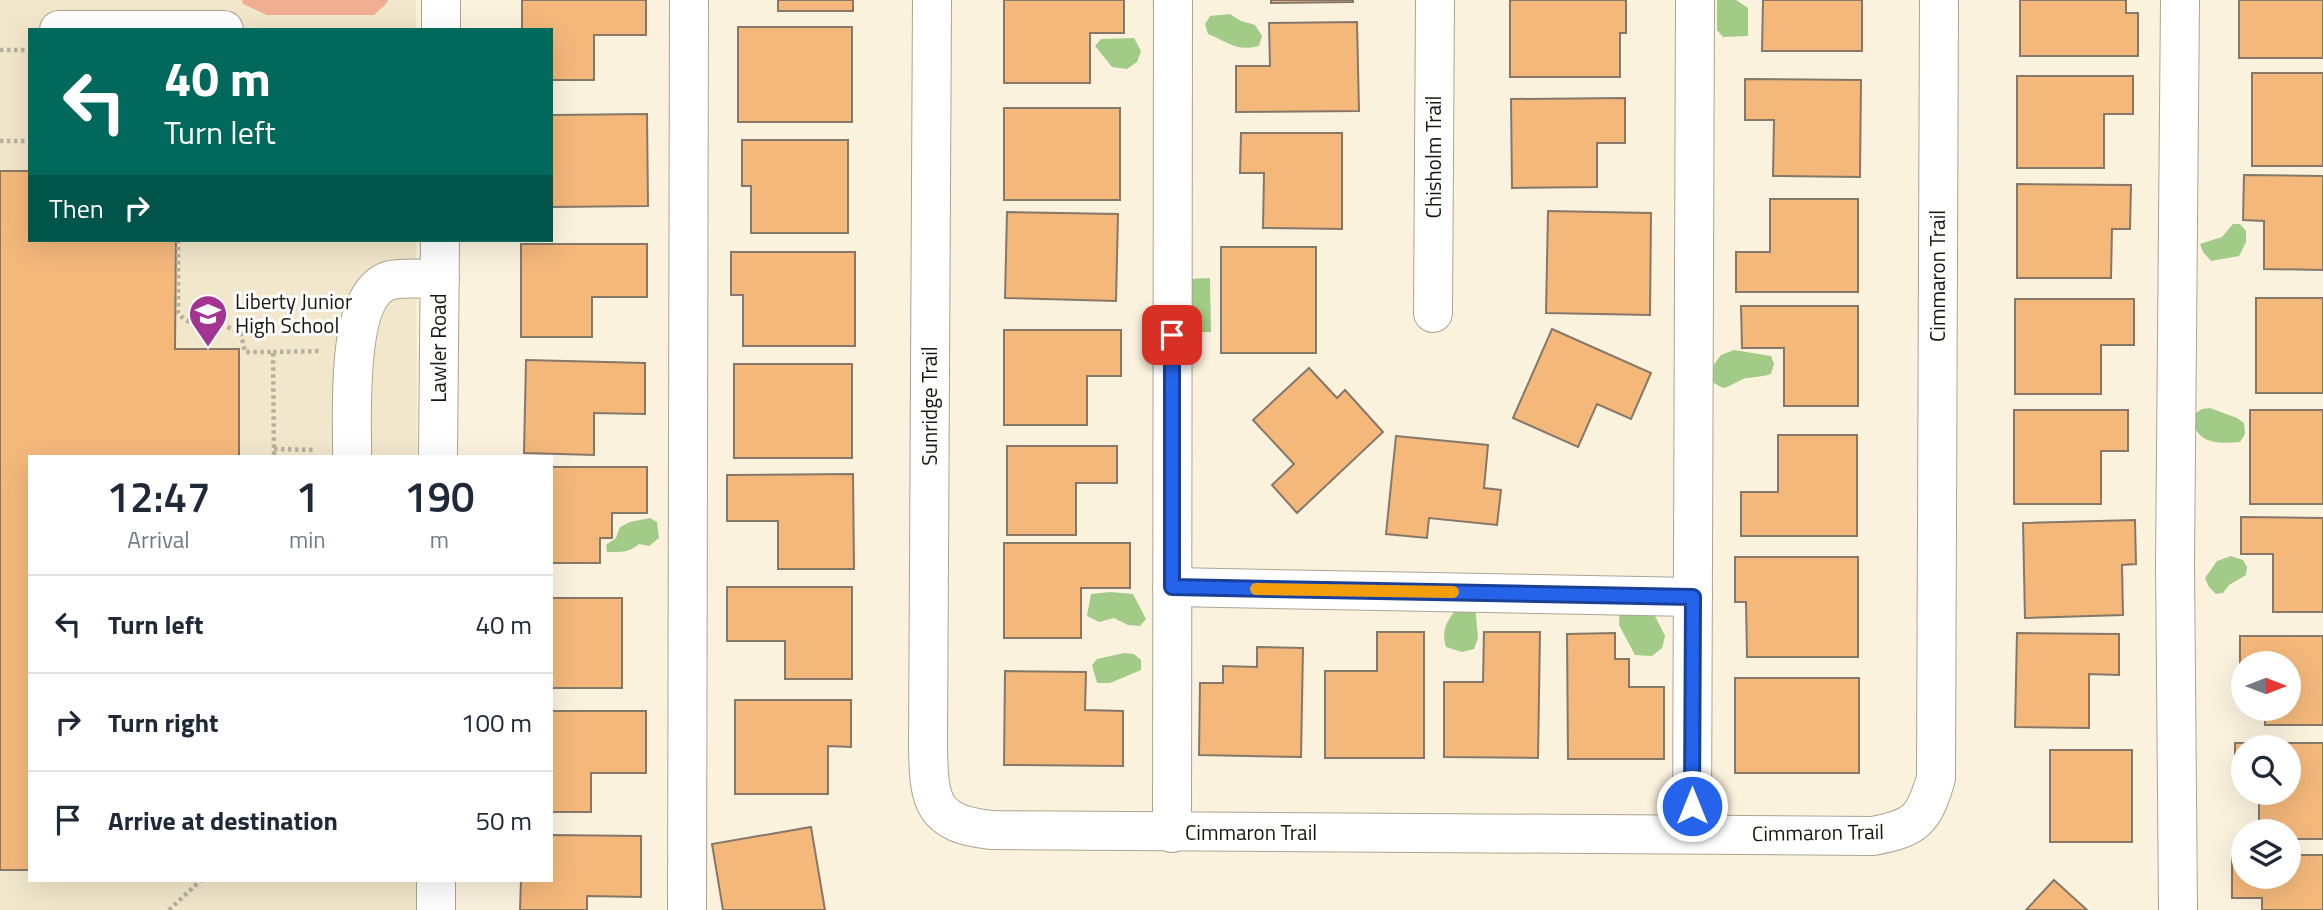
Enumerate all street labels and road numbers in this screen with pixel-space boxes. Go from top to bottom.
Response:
street label: Chisholm Trail [1417,96,1449,218]
street label: Cimmaron Trail [1921,210,1953,342]
street label: Lawler Road [422,293,454,403]
street label: Sunridge Trail [913,346,945,466]
street label: Cimmaron Trail [1752,815,1884,849]
street label: Cimmaron Trail [1185,816,1317,848]

